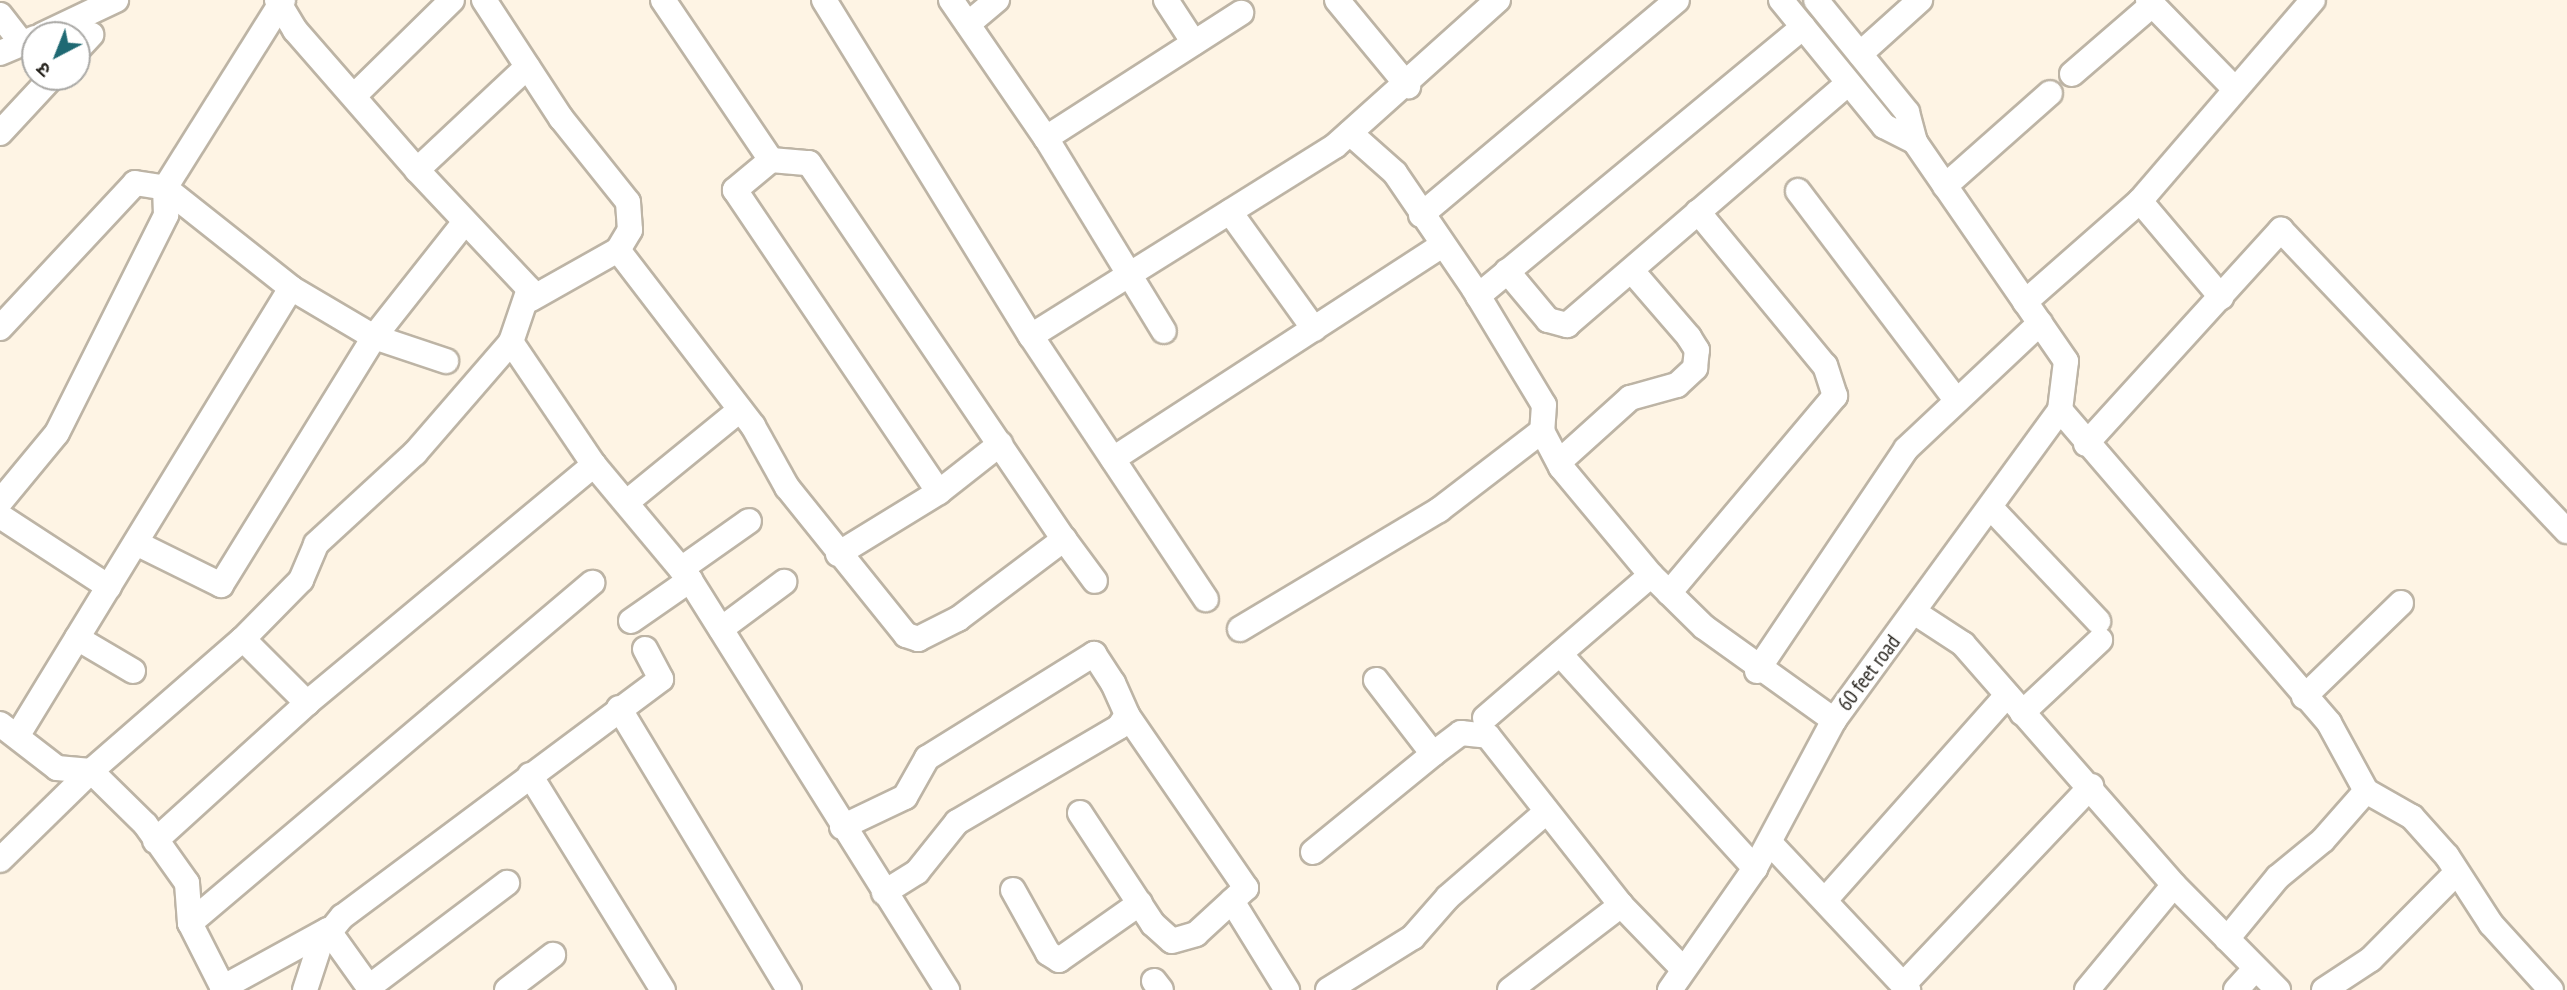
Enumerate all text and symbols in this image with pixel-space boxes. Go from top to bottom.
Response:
north arrow [21,21,91,91]
text: उ [31,57,55,83]
street label: 60 feet road [1832,630,1906,716]

